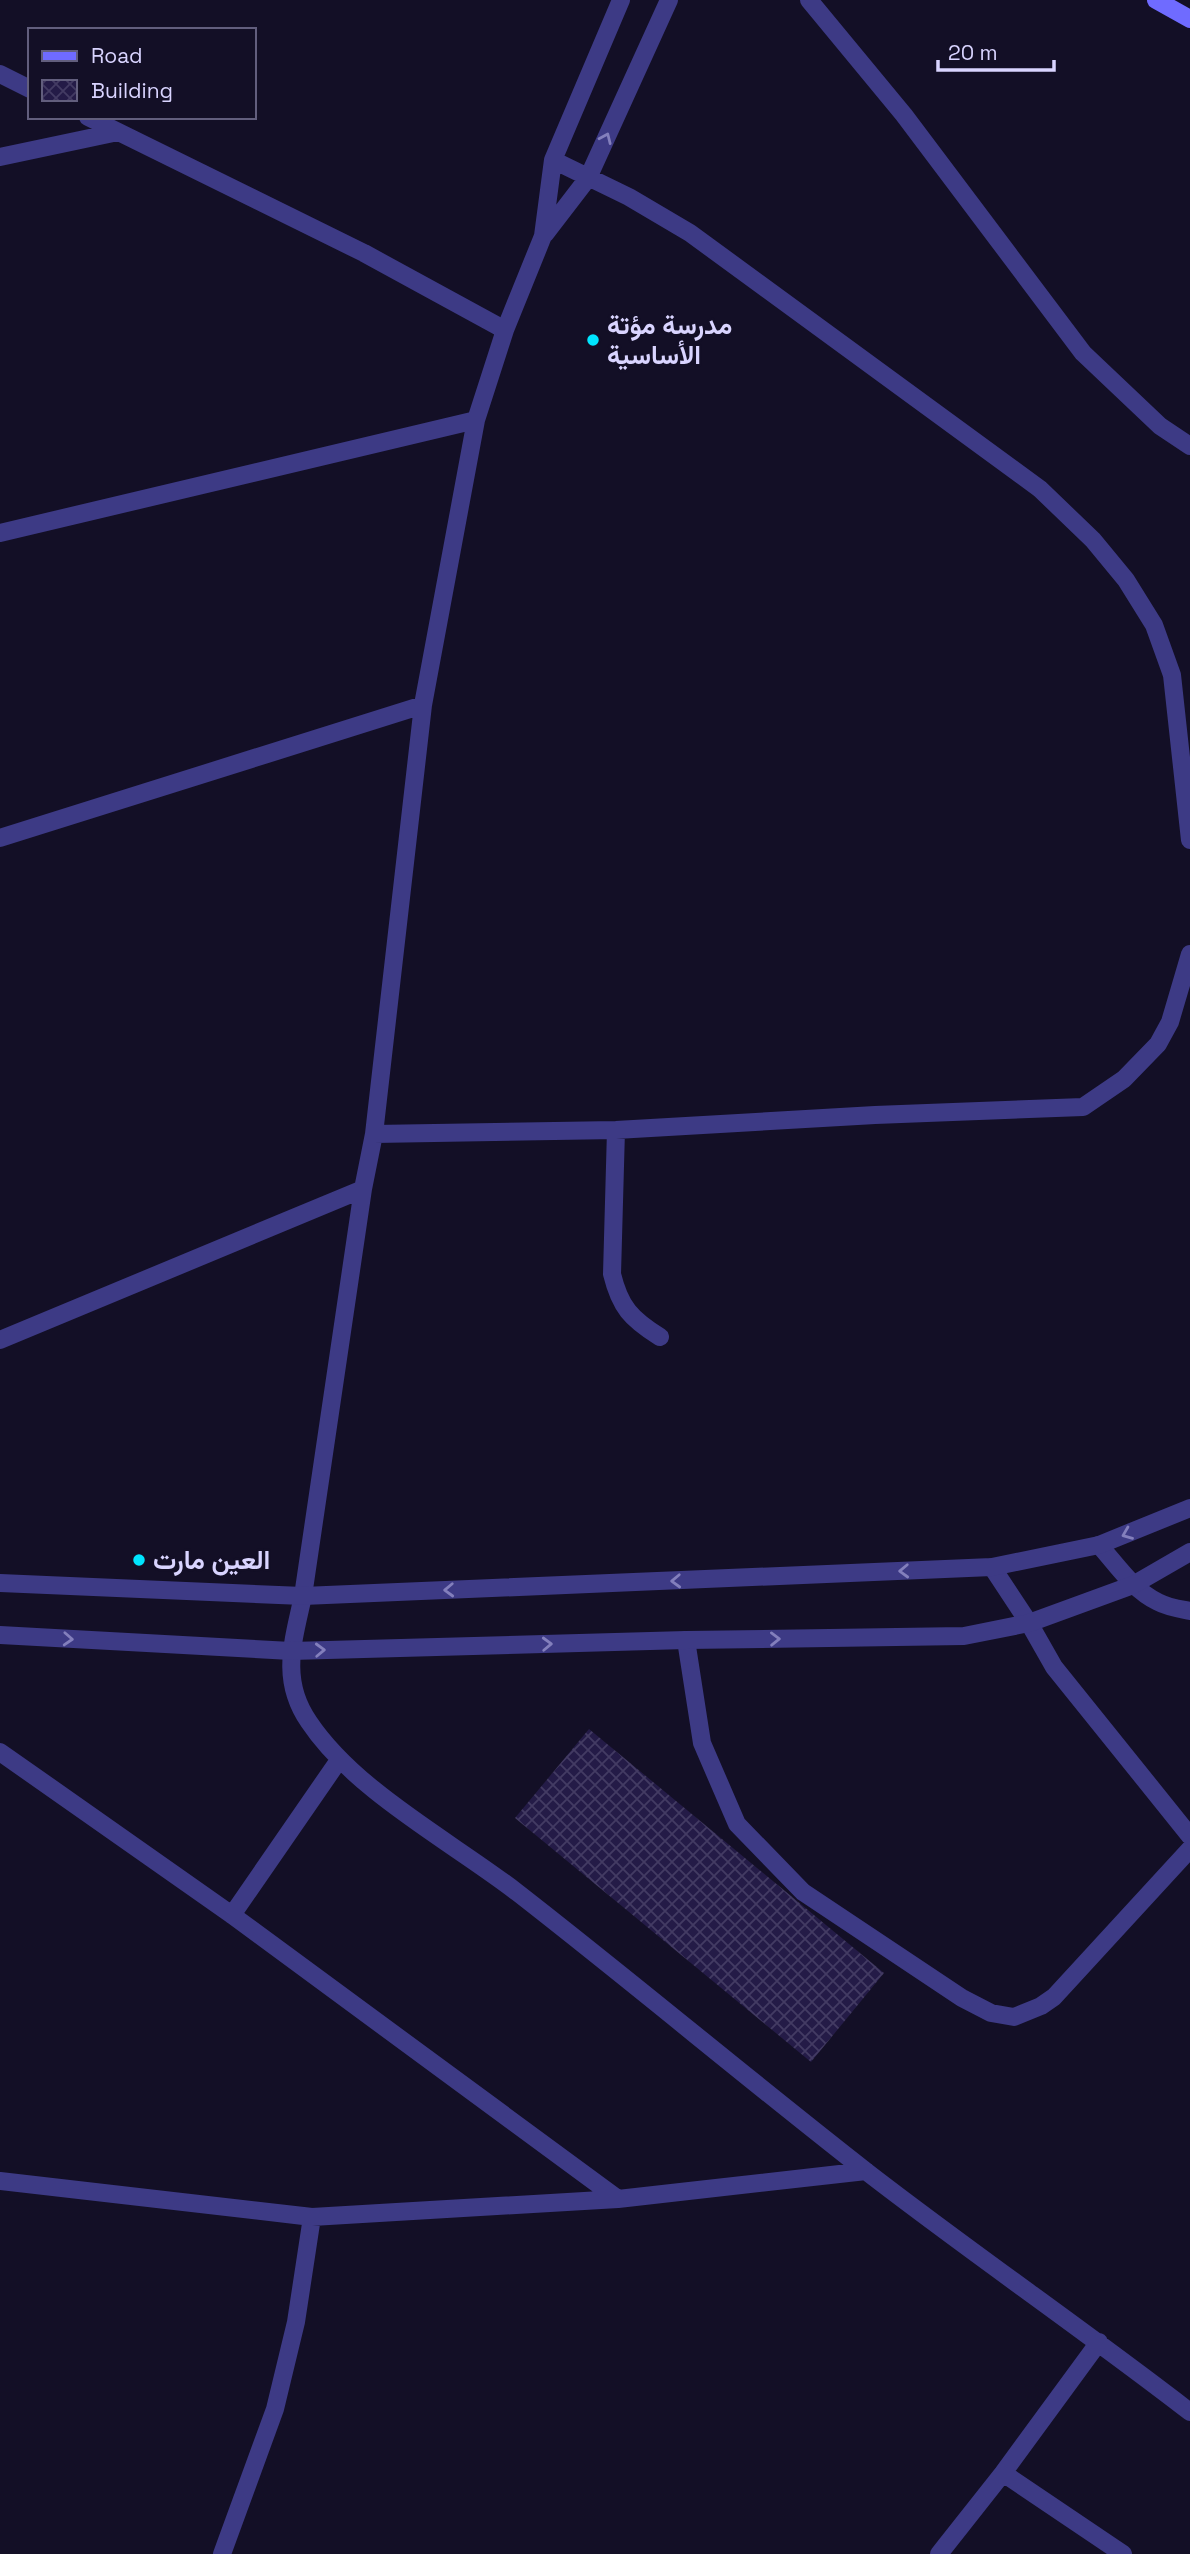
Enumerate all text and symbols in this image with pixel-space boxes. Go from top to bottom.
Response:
legend [28,28,256,119]
scale bar [938,28,1054,72]
text: 20 m [948,39,998,66]
text: Road [91,42,143,69]
text: Building [91,77,173,104]
one-way arrow [598,133,612,145]
place label: مدرسة مؤتة الأساسية [607,308,732,372]
marker: مدرسة مؤتة الأساسية [585,332,601,348]
one-way arrow [1121,1525,1133,1539]
place label: العين مارت [153,1543,270,1577]
marker: العين مارت [131,1552,147,1568]
one-way arrow [898,1564,909,1579]
one-way arrow [671,1573,682,1588]
one-way arrow [443,1582,454,1597]
one-way arrow [63,1631,74,1646]
one-way arrow [770,1631,780,1647]
one-way arrow [542,1636,553,1651]
one-way arrow [315,1643,326,1658]

